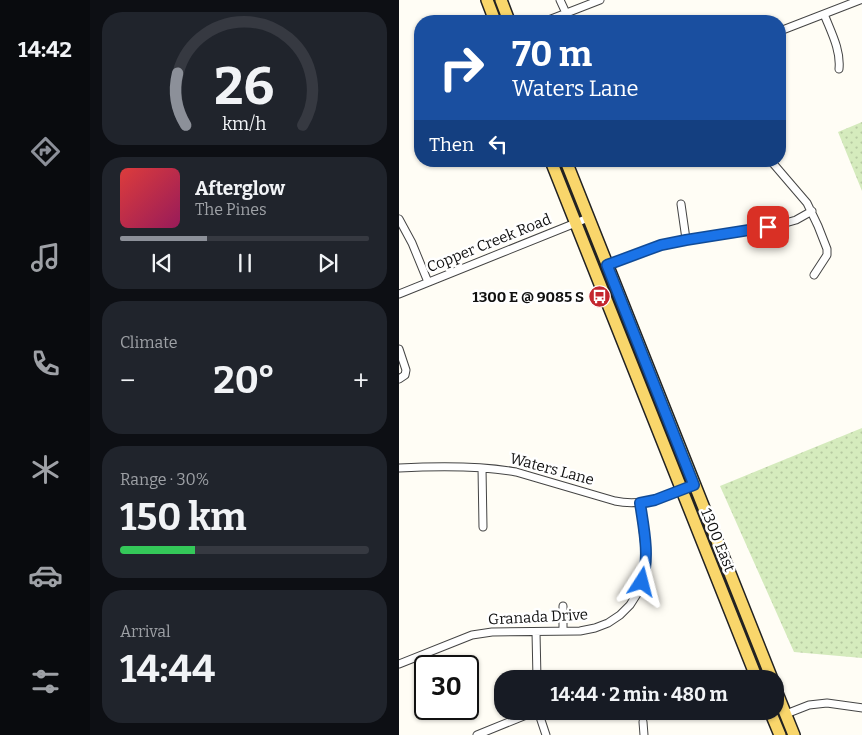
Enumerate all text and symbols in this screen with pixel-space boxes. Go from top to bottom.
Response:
text: 70 m [512,33,592,75]
icon: right [429,35,494,100]
text: 14:42 [18,36,72,63]
text: 26 [214,55,275,118]
text: Waters Lane [512,75,639,102]
text: km/h [222,113,267,135]
icon: left [484,130,512,158]
text: Then [429,133,474,156]
icon: directions [28,134,63,169]
text: Afterglow [195,177,285,200]
text: The Pines [195,200,267,219]
pin [747,206,789,248]
street label: Copper Creek Road [424,210,554,276]
icon: arrive [754,213,782,241]
icon: music [28,240,63,275]
icon: previous [148,249,176,277]
icon: pause [231,249,259,277]
icon: next [314,249,342,277]
bus stop icon: 1300 E @ 9085 S [588,285,612,309]
place label: 1300 E @ 9085 S [472,288,584,306]
text: Climate [120,333,178,352]
icon: phone [28,346,63,381]
text: 20° [213,357,275,403]
text: − [120,364,135,397]
text: + [353,364,369,397]
street label: Waters Lane [508,449,596,489]
icon: climate [28,452,63,487]
text: Range · 30% [120,470,209,489]
text: 150 km [120,494,247,540]
street label: 1300 East [697,506,739,575]
position arrow [615,555,667,607]
icon: car [28,558,63,593]
street label: Granada Drive [488,605,588,629]
text: Arrival [120,622,171,641]
text: 14:44 [120,646,215,692]
speed limit sign: 30 [414,655,479,720]
icon: filters [28,664,63,699]
text: 14:44 · 2 min · 480 m [550,683,728,706]

